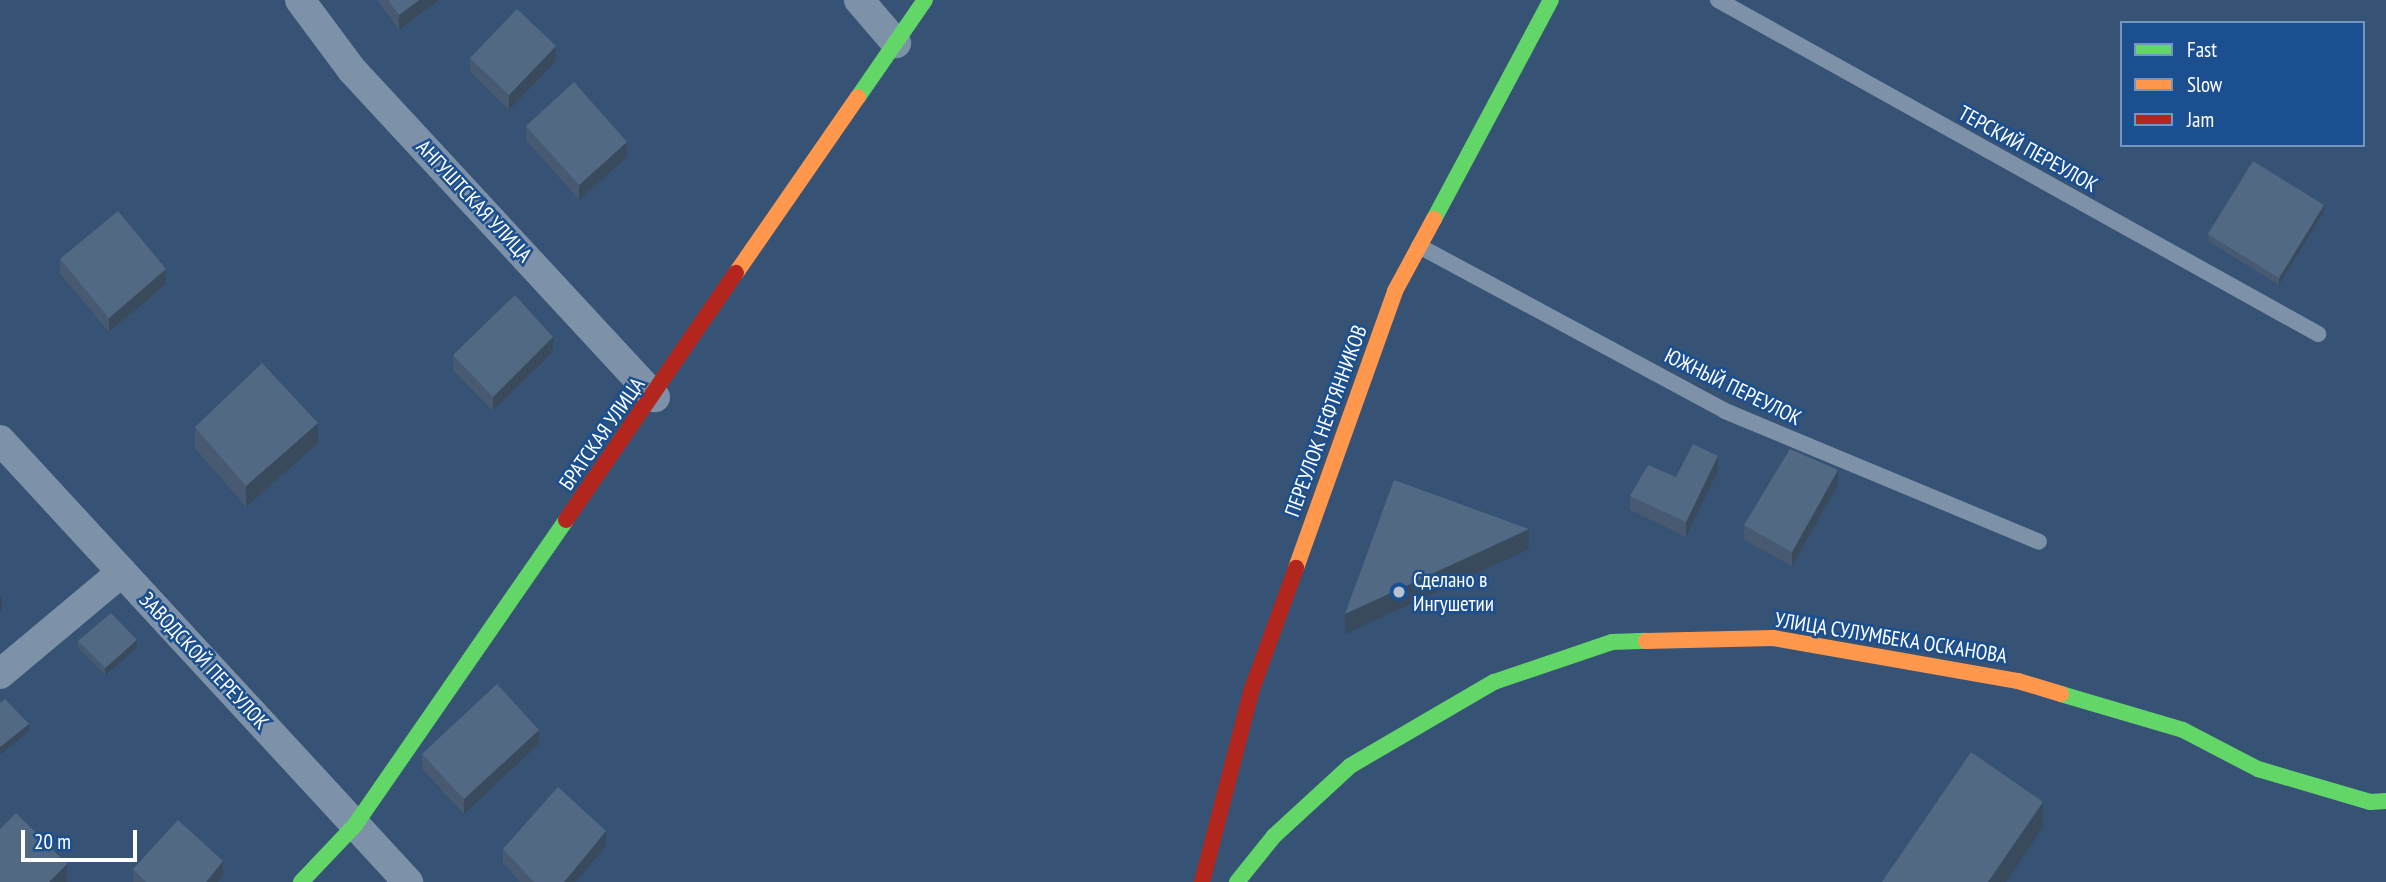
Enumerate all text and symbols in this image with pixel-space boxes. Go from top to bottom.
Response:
legend [2120,21,2365,147]
text: Fast [2187,36,2217,63]
text: Slow [2187,71,2222,98]
street label: ТЕРСКИЙ ПЕРЕУЛОК [1954,100,2102,198]
text: Jam [2187,106,2214,133]
street label: АНГУШТСКАЯ УЛИЦА [411,135,537,267]
street label: ПЕРЕУЛОК НЕФТЯННИКОВ [1280,322,1372,520]
street label: ЮЖНЫЙ ПЕРЕУЛОК [1661,343,1805,431]
street label: БРАТСКАЯ УЛИЦА [554,373,650,495]
place label: Сделано в Ингушетии [1413,567,1494,617]
marker: Сделано в Ингушетии [1391,584,1407,600]
street label: ЗАВОДСКОЙ ПЕРЕУЛОК [134,587,274,735]
street label: УЛИЦА СУЛУМБЕКА ОСКАНОВА [1772,607,2010,669]
scale bar [24,816,140,860]
text: 20 m [34,828,71,855]

